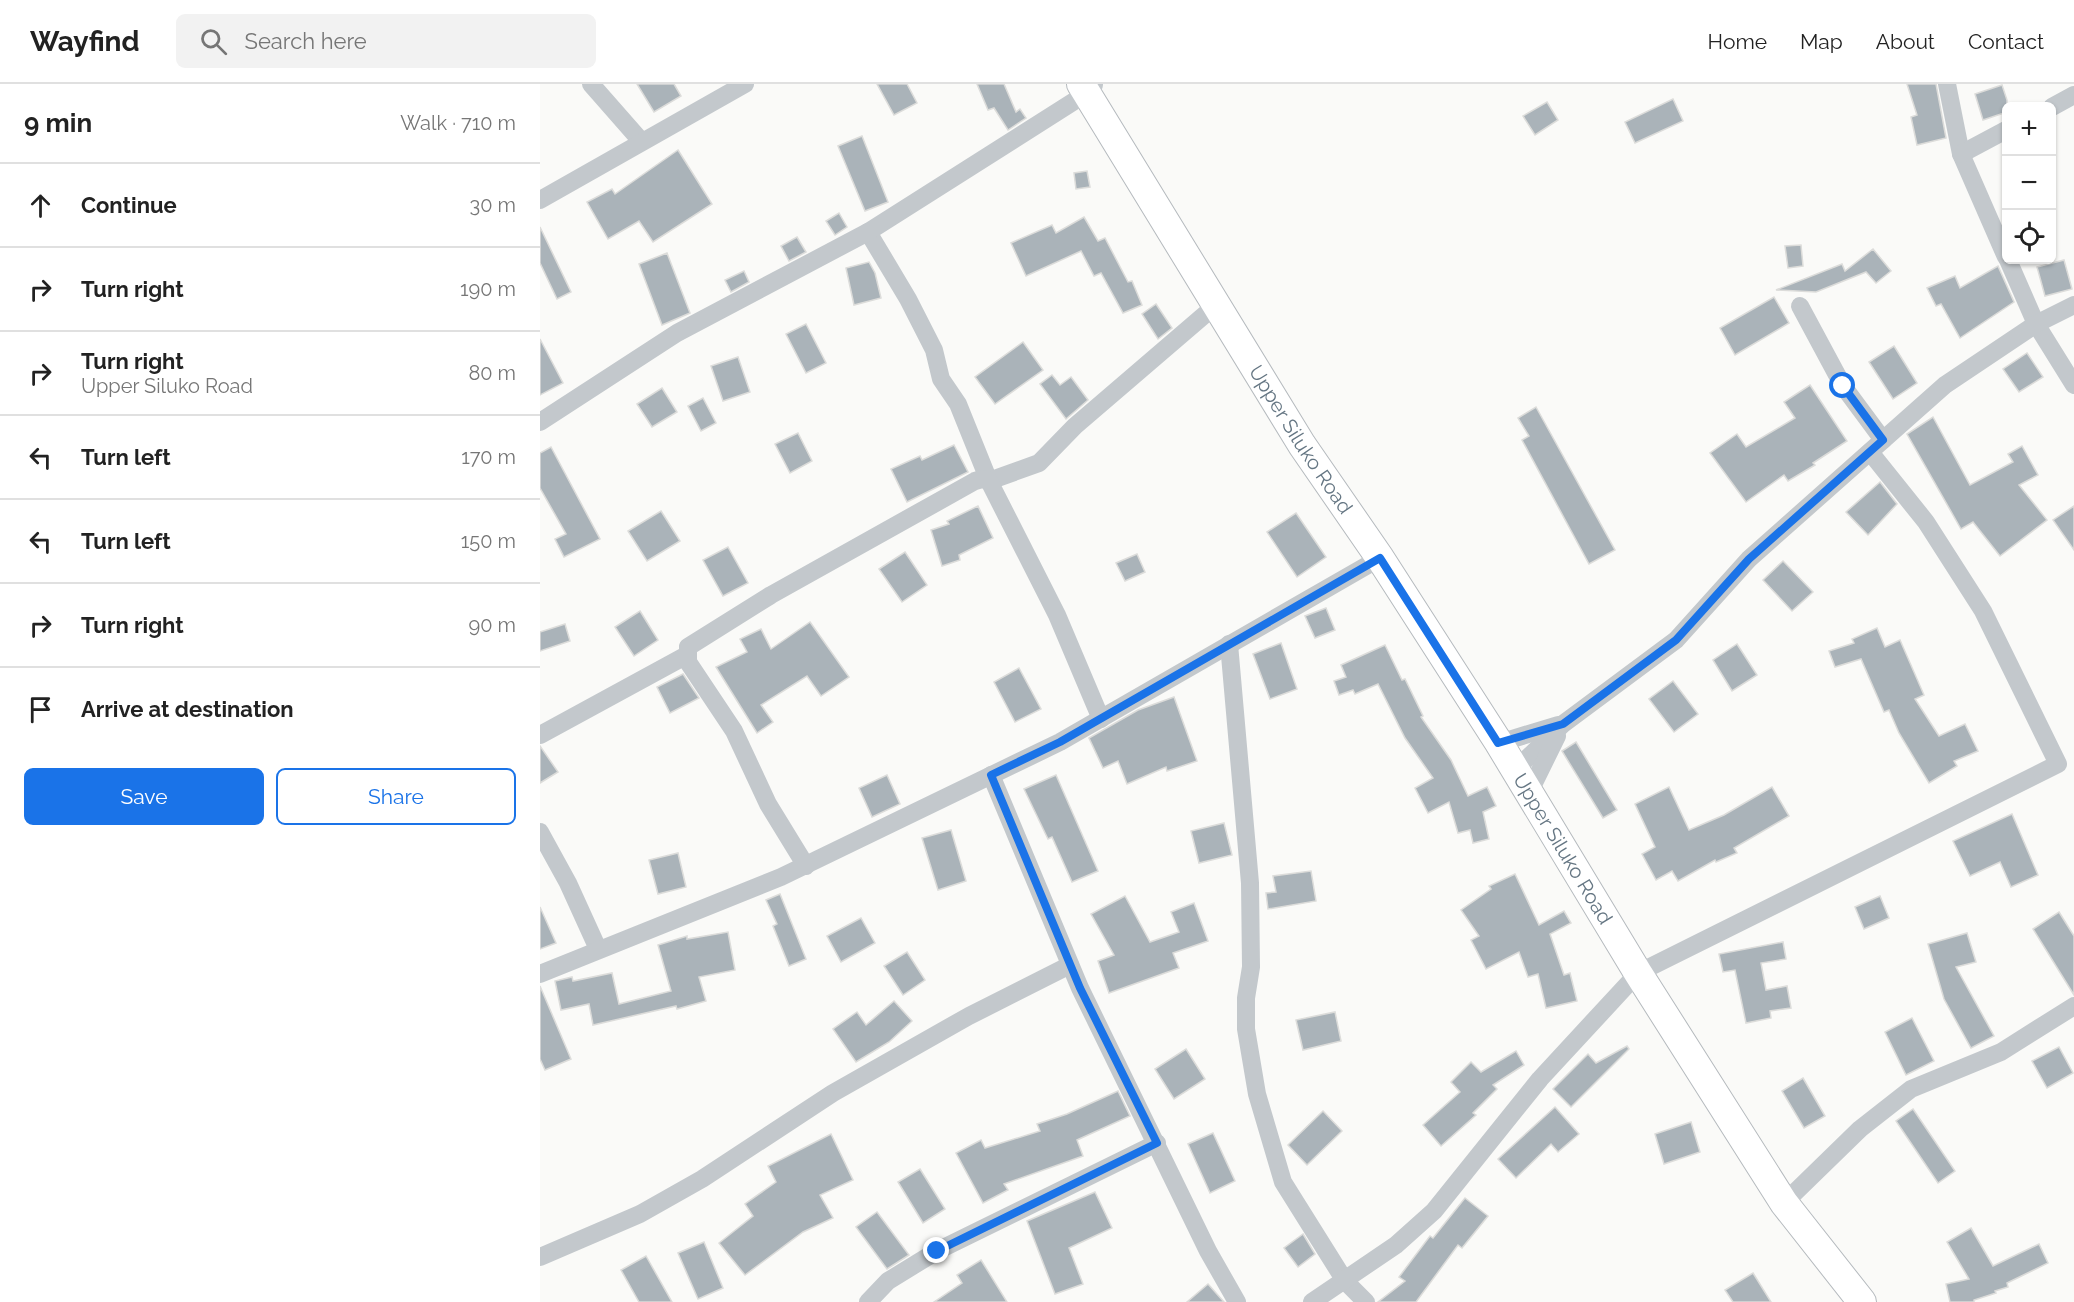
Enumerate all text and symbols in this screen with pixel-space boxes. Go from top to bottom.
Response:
search box [176,14,596,68]
text: Wayfind [30,25,140,58]
icon: search [197,25,230,58]
text: Search here [245,28,367,54]
text: Home [1708,29,1767,54]
text: Map [1800,29,1843,54]
text: About [1876,29,1935,54]
text: Contact [1968,29,2044,54]
map controls [2002,102,2056,264]
button: + [2002,102,2056,156]
text: 9 min [24,108,92,138]
text: Walk · 710 m [400,111,516,135]
button: − [2002,156,2056,210]
icon: ahead [24,189,57,222]
text: Continue [81,192,177,218]
text: 30 m [470,193,516,217]
button: locate [2002,210,2056,264]
icon: right [24,273,57,306]
text: Turn right [81,276,184,302]
text: 190 m [460,277,516,301]
text: Turn right [81,348,184,374]
icon: right [24,357,57,390]
text: 80 m [468,361,516,385]
street label: Upper Siluko Road [1244,361,1358,518]
route start [1829,372,1855,398]
text: Upper Siluko Road [81,374,253,398]
icon: left [24,441,57,474]
text: Turn left [81,444,171,470]
text: 170 m [461,445,516,469]
icon: left [24,525,57,558]
text: Turn left [81,528,171,554]
text: 150 m [461,529,516,553]
icon: right [24,609,57,642]
text: Turn right [81,612,184,638]
text: 90 m [469,613,516,637]
icon: arrive [24,693,57,726]
text: Arrive at destination [81,696,294,722]
button: Save [24,768,264,825]
button: Share [276,768,516,825]
street label: Upper Siluko Road [1508,769,1618,928]
route end [923,1237,949,1263]

